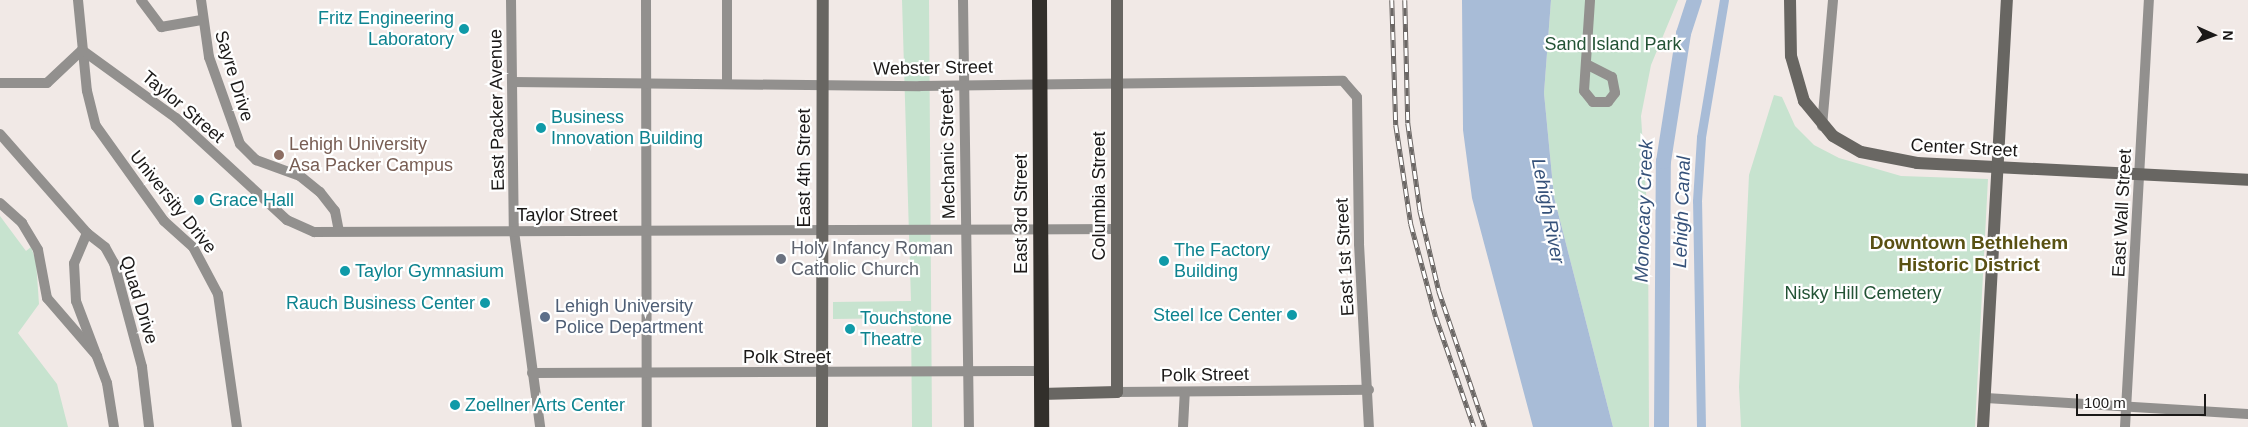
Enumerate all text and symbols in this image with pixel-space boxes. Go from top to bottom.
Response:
place label: Fritz Engineering Laboratory [318,8,454,50]
north arrow [2188,10,2238,60]
marker: Fritz Engineering Laboratory [458,23,470,35]
street label: Sayre Drive [210,28,258,124]
street label: East Packer Avenue [485,28,509,192]
text: N [2220,30,2236,41]
park label: Sand Island Park [1544,33,1682,55]
street label: Webster Street [873,56,993,80]
street label: Taylor Street [137,66,229,148]
street label: Mechanic Street [936,89,960,219]
place label: Business Innovation Building [551,107,703,150]
street label: East 4th Street [793,108,815,228]
marker: Business Innovation Building [535,122,547,134]
street label: Columbia Street [1088,131,1110,261]
place label: Lehigh University Asa Packer Campus [289,134,453,176]
street label: Center Street [1910,134,2018,162]
water label: Monocacy Creek [1630,139,1658,283]
street label: University Drive [125,146,221,258]
street label: East Wall Street [2108,148,2136,278]
marker: Lehigh University Asa Packer Campus [273,149,285,161]
street label: East 3rd Street [1010,154,1032,274]
water label: Lehigh River [1527,156,1569,266]
water label: Lehigh Canal [1669,156,1695,268]
place label: Grace Hall [209,189,294,211]
marker: Grace Hall [193,194,205,206]
street label: East 1st Street [1331,197,1359,317]
street label: Taylor Street [516,204,618,226]
district label: Downtown Bethlehem Historic District [1870,232,2068,276]
place label: Holy Infancy Roman Catholic Church [791,238,953,280]
place label: The Factory Building [1174,240,1270,282]
street label: Quad Drive [115,253,163,347]
marker: Holy Infancy Roman Catholic Church [775,253,787,265]
marker: The Factory Building [1158,255,1170,267]
place label: Taylor Gymnasium [355,260,504,282]
marker: Taylor Gymnasium [339,265,351,277]
park label: Nisky Hill Cemetery [1784,282,1942,304]
place label: Rauch Business Center [286,292,475,314]
place label: Lehigh University Police Department [555,296,703,338]
marker: Rauch Business Center [479,297,491,309]
place label: Steel Ice Center [1153,304,1282,326]
place label: Touchstone Theatre [860,308,952,350]
marker: Steel Ice Center [1286,309,1298,321]
marker: Lehigh University Police Department [539,311,551,323]
marker: Touchstone Theatre [844,323,856,335]
street label: Polk Street [743,346,831,368]
street label: Polk Street [1161,363,1249,387]
scale bar [2078,384,2208,416]
place label: Zoellner Arts Center [465,394,626,416]
text: 100 m [2084,394,2126,411]
marker: Zoellner Arts Center [449,399,461,411]

